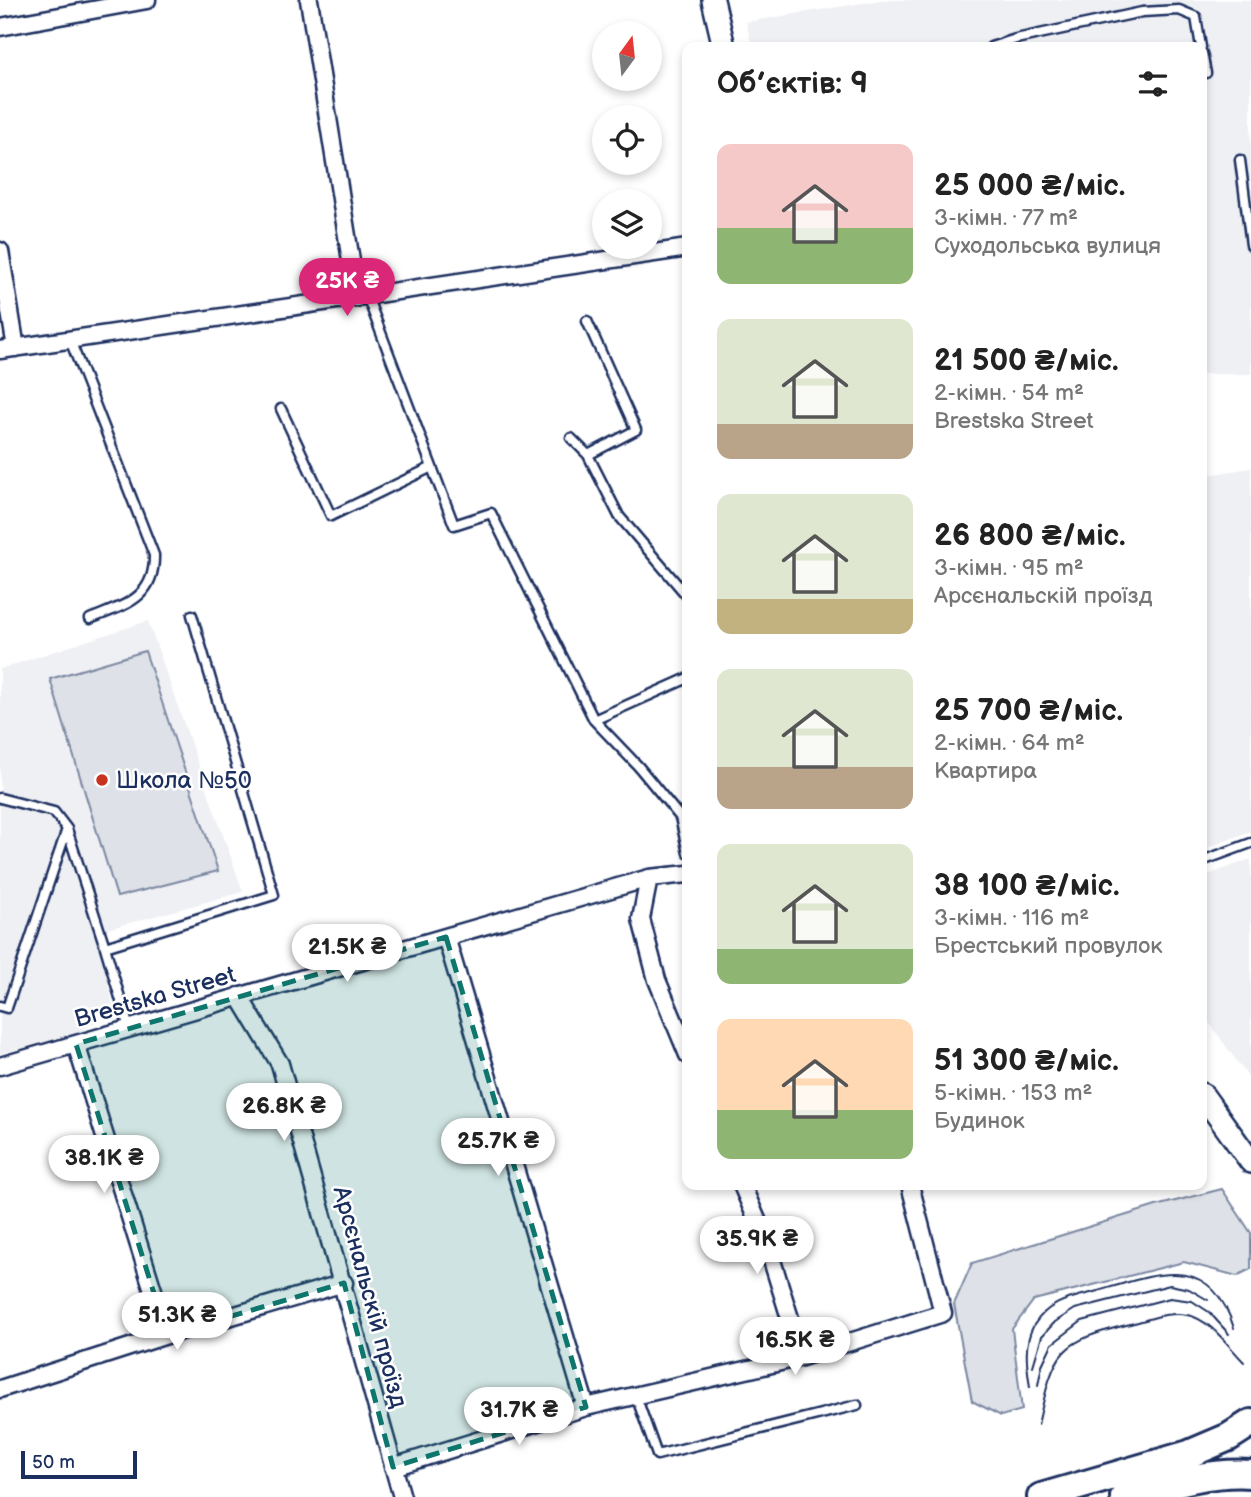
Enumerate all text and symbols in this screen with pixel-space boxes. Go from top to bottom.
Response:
north arrow [592,21,662,91]
map controls [592,21,662,259]
icon: filters [1134,65,1172,103]
text: Об’єктів: 9 [717,66,868,102]
button: locate [592,105,662,175]
text: 25 000 ₴/міс. [934,168,1125,204]
icon: home [773,172,857,256]
button: layers [592,189,662,259]
text: 3-кімн. · 77 m² [934,204,1078,232]
text: Суходольська вулиця [934,232,1161,260]
pin: 25K ₴ [298,258,396,318]
text: 25K ₴ [315,267,379,295]
text: 21 500 ₴/міс. [934,343,1119,379]
icon: home [773,347,857,431]
text: 2-кімн. · 54 m² [934,379,1084,407]
text: Brestska Street [934,407,1094,435]
text: 26 800 ₴/міс. [934,518,1126,554]
icon: home [773,522,857,606]
text: 3-кімн. · 95 m² [934,554,1084,582]
text: Арсєнальскій проїзд [934,582,1153,610]
text: 25 700 ₴/міс. [934,693,1123,729]
icon: home [773,697,857,781]
text: 2-кімн. · 64 m² [934,729,1085,757]
text: Квартира [934,757,1037,785]
place label: Школа №50 [116,766,252,795]
marker: Школа №50 [94,772,110,788]
text: 38 100 ₴/міс. [934,868,1120,904]
icon: home [773,872,857,956]
text: 3-кімн. · 116 m² [934,904,1089,932]
pin: 21.5K ₴ [282,925,412,984]
text: Брестський провулок [934,932,1163,960]
text: 21.5K ₴ [308,933,386,961]
street label: Brestska Street [71,960,240,1034]
text: 51 300 ₴/міс. [934,1043,1119,1079]
icon: home [773,1047,857,1131]
text: 5-кімн. · 153 m² [934,1079,1093,1107]
pin: 26.8K ₴ [219,1084,349,1143]
text: 26.8K ₴ [242,1092,326,1120]
text: Будинок [934,1107,1025,1135]
pin: 25.7K ₴ [433,1118,563,1178]
text: 25.7K ₴ [457,1127,539,1155]
pin: 38.1K ₴ [39,1136,169,1195]
text: 38.1K ₴ [64,1144,144,1172]
street label: Арсєнальскій проїзд [326,1182,414,1411]
pin: 35.9K ₴ [692,1216,822,1276]
text: 35.9K ₴ [716,1225,798,1253]
pin: 51.3K ₴ [112,1292,242,1352]
text: 51.3K ₴ [138,1301,216,1329]
pin: 16.5K ₴ [730,1318,860,1377]
text: 16.5K ₴ [755,1326,835,1354]
pin: 31.7K ₴ [454,1388,584,1447]
text: 31.7K ₴ [480,1396,558,1424]
scale bar [21,1448,136,1480]
text: 50 m [32,1451,75,1474]

